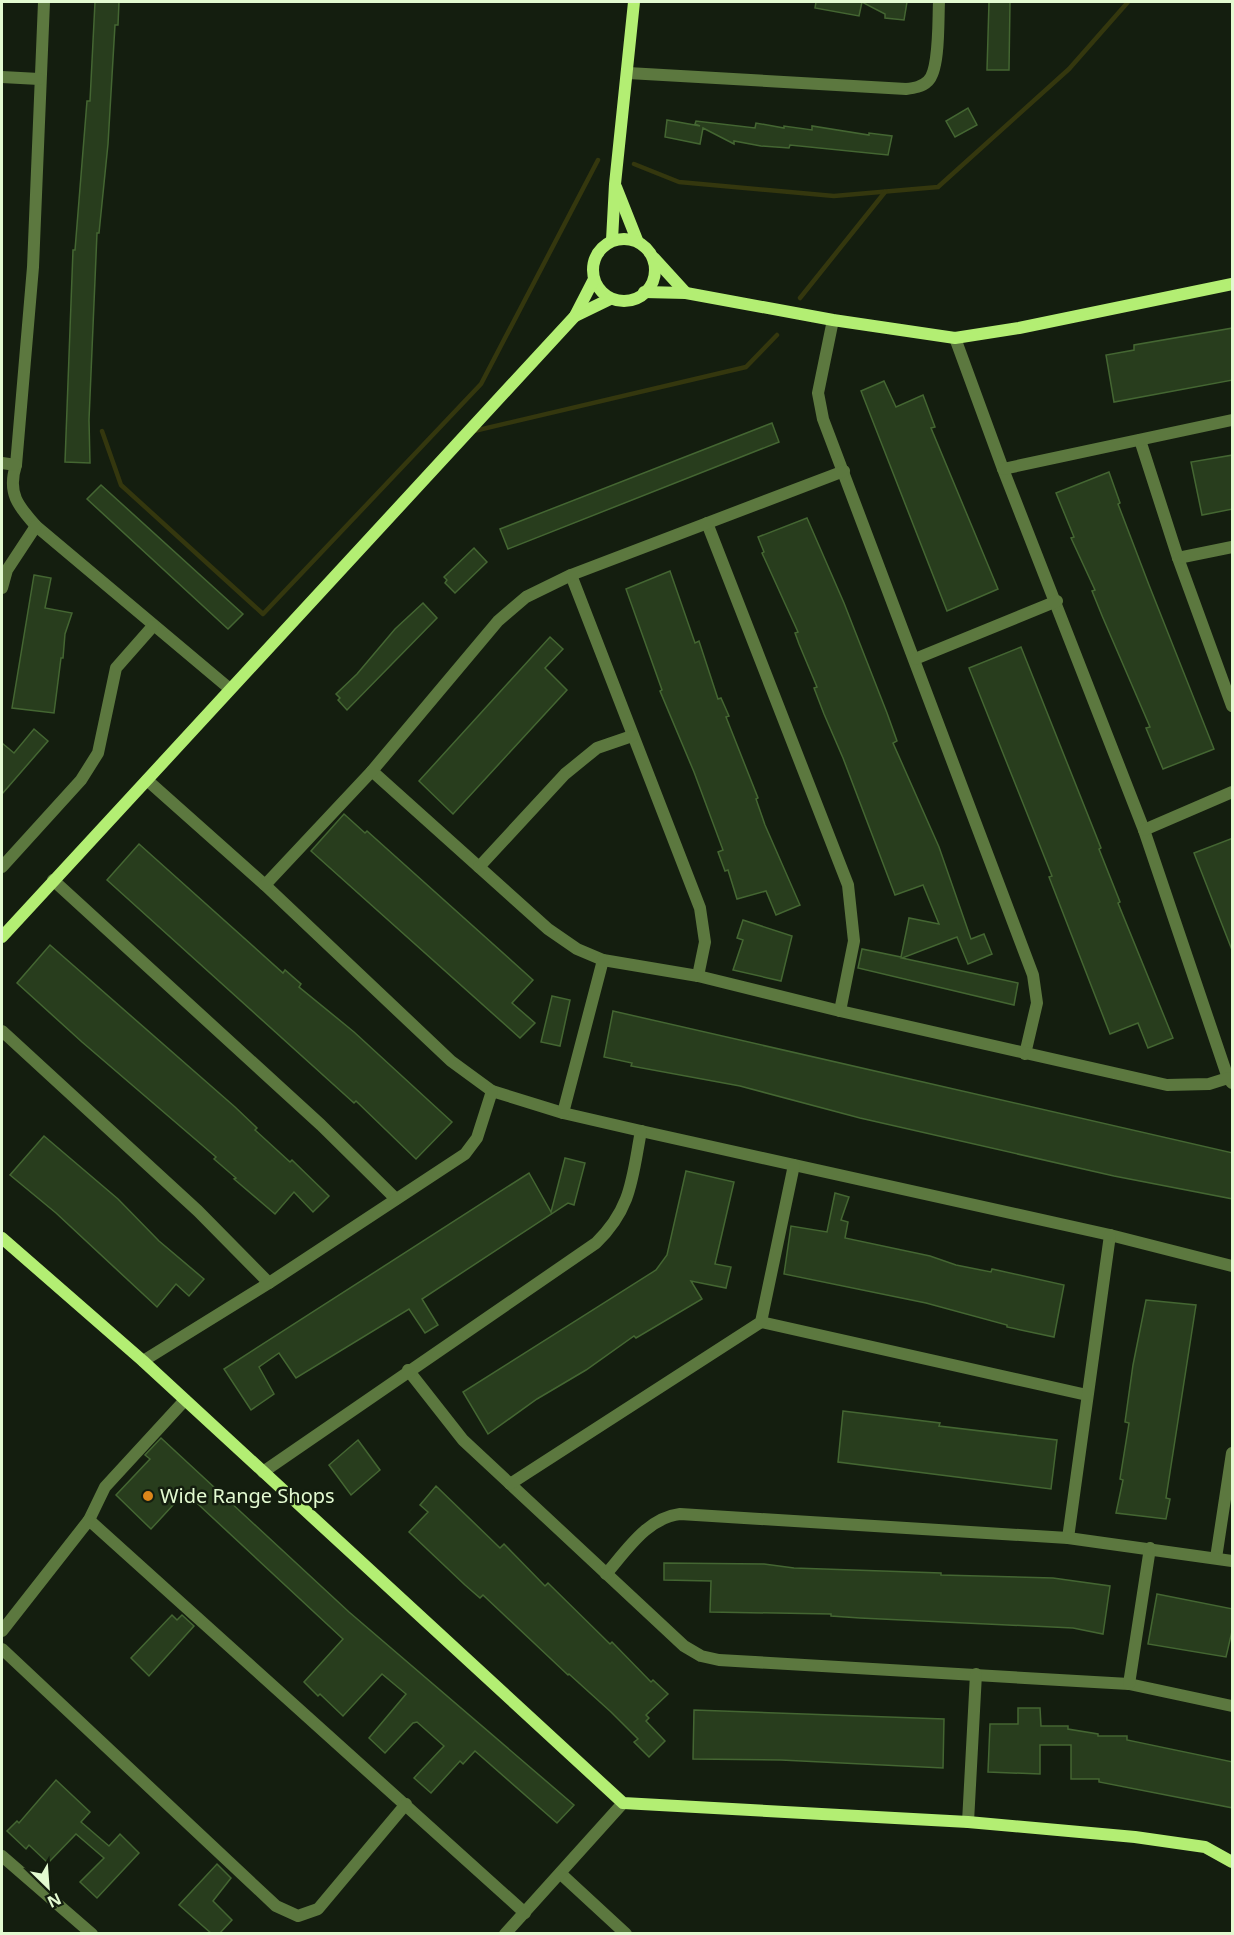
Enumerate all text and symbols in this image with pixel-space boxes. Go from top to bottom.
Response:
place label: Wide Range Shops [160,1482,335,1509]
marker: Wide Range Shops [141,1489,155,1503]
north arrow [18,1857,78,1917]
text: N [44,1888,65,1913]

